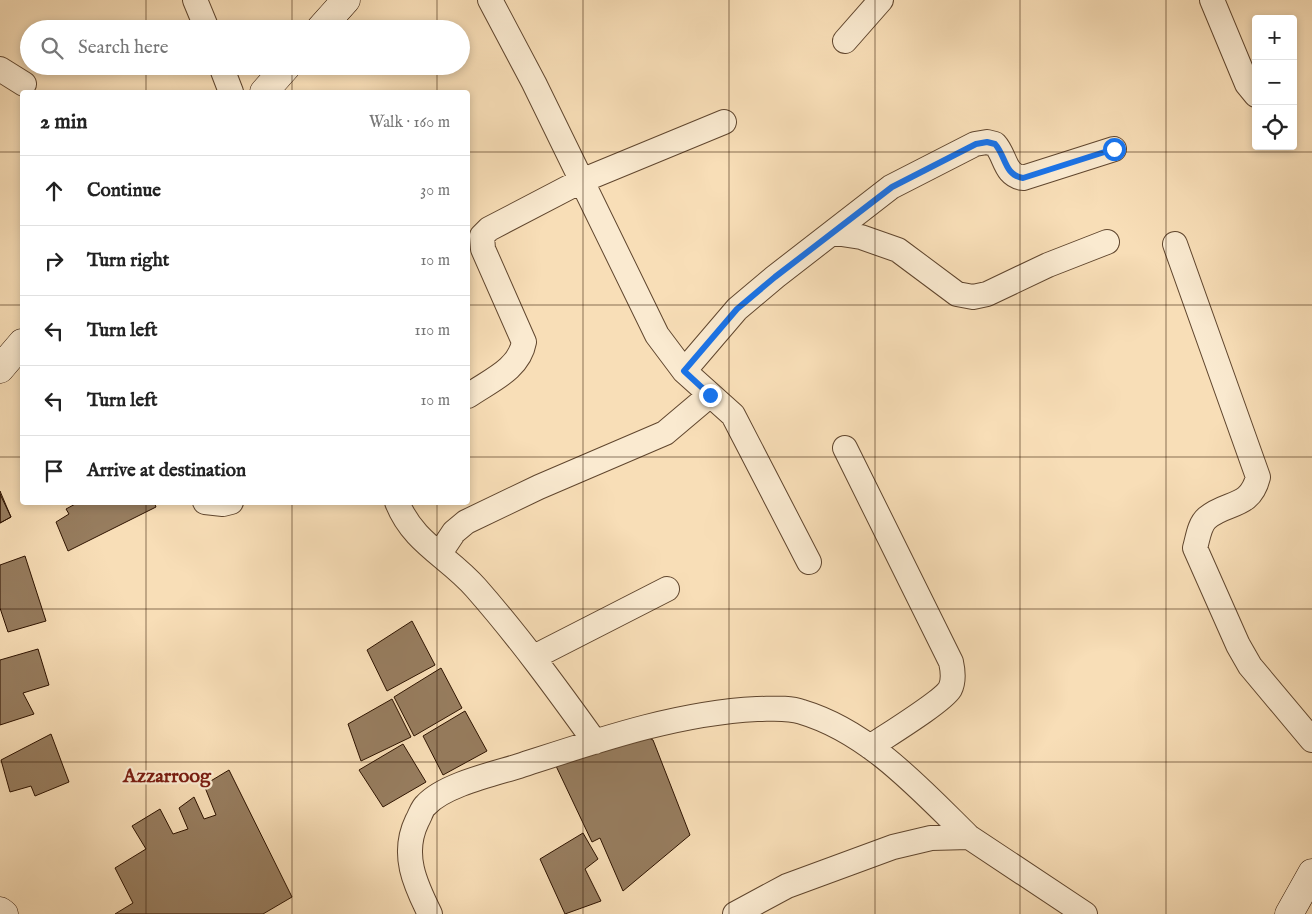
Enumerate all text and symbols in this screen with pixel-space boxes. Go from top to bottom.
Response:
map controls [1252,15,1297,150]
button: + [1252,15,1297,60]
search box [20,20,470,75]
icon: search [38,34,66,62]
text: Search here [78,36,169,60]
button: − [1252,60,1297,105]
button: locate [1252,105,1297,150]
text: 2 min [40,109,87,136]
text: Walk · 160 m [369,113,450,133]
route start [1103,138,1126,161]
icon: ahead [40,177,68,205]
text: Continue [87,179,161,203]
text: 30 m [420,181,450,201]
icon: right [40,247,68,275]
text: Turn right [87,249,169,273]
text: 10 m [420,251,450,271]
icon: left [40,317,68,345]
text: Turn left [87,319,158,343]
text: 110 m [414,321,450,341]
route end [699,384,722,407]
icon: left [40,387,68,415]
text: Turn left [87,389,158,413]
text: 10 m [420,391,450,411]
icon: arrive [40,457,68,485]
text: Arrive at destination [87,459,246,483]
district label: Azzarroog [122,764,212,789]

